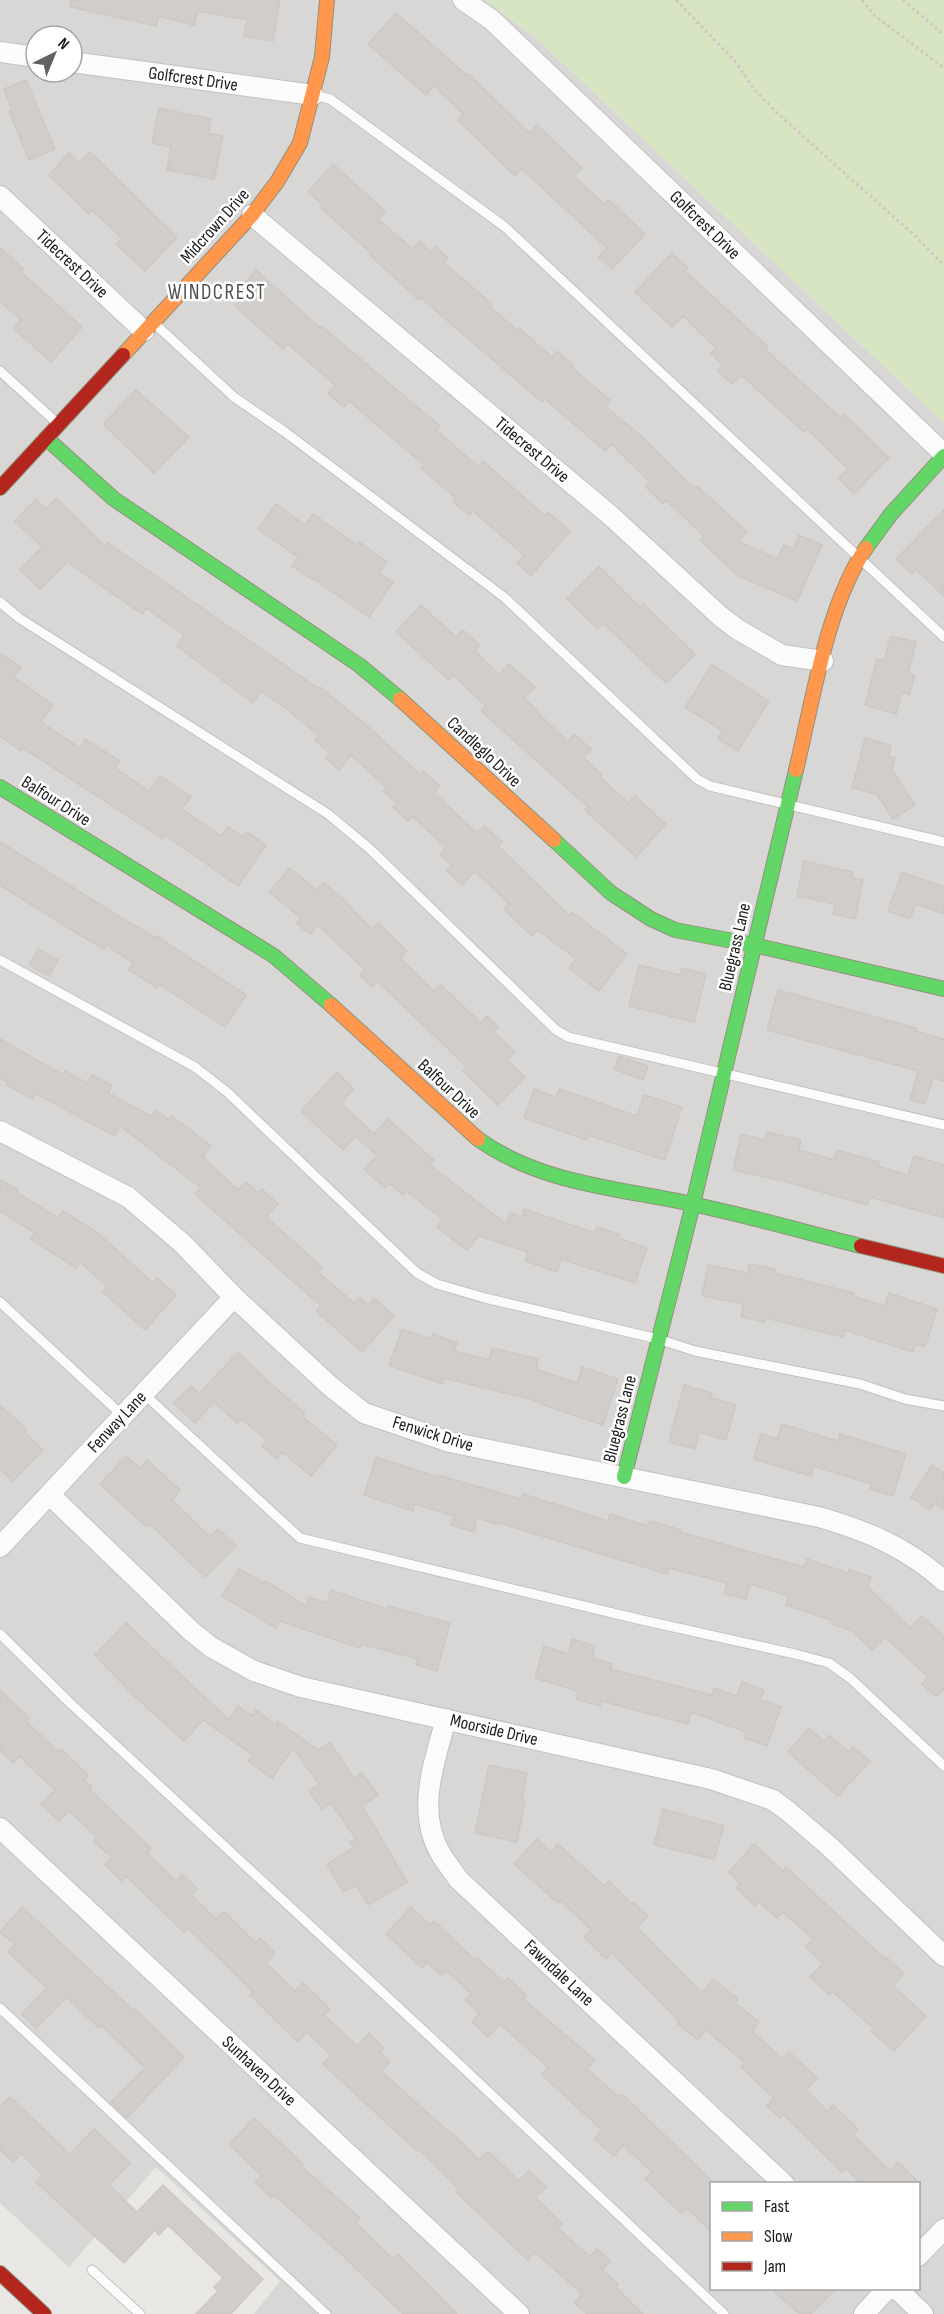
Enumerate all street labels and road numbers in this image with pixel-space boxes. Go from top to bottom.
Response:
street label: Golfcrest Drive [147,62,239,96]
street label: Midcrown Drive [176,184,254,268]
street label: Golfcrest Drive [665,186,745,264]
street label: Tidecrest Drive [32,225,112,303]
street label: Tidecrest Drive [490,413,574,487]
street label: Candleglo Drive [443,712,525,792]
street label: Balfour Drive [18,772,94,830]
street label: Bluegrass Lane [715,901,755,993]
street label: Balfour Drive [413,1055,485,1123]
street label: Bluegrass Lane [599,1373,641,1465]
street label: Fenway Lane [83,1387,151,1457]
street label: Fenwick Drive [390,1412,476,1456]
street label: Moorside Drive [448,1710,540,1750]
street label: Fawndale Lane [520,1935,598,2011]
street label: Sunhaven Drive [218,2031,300,2111]

